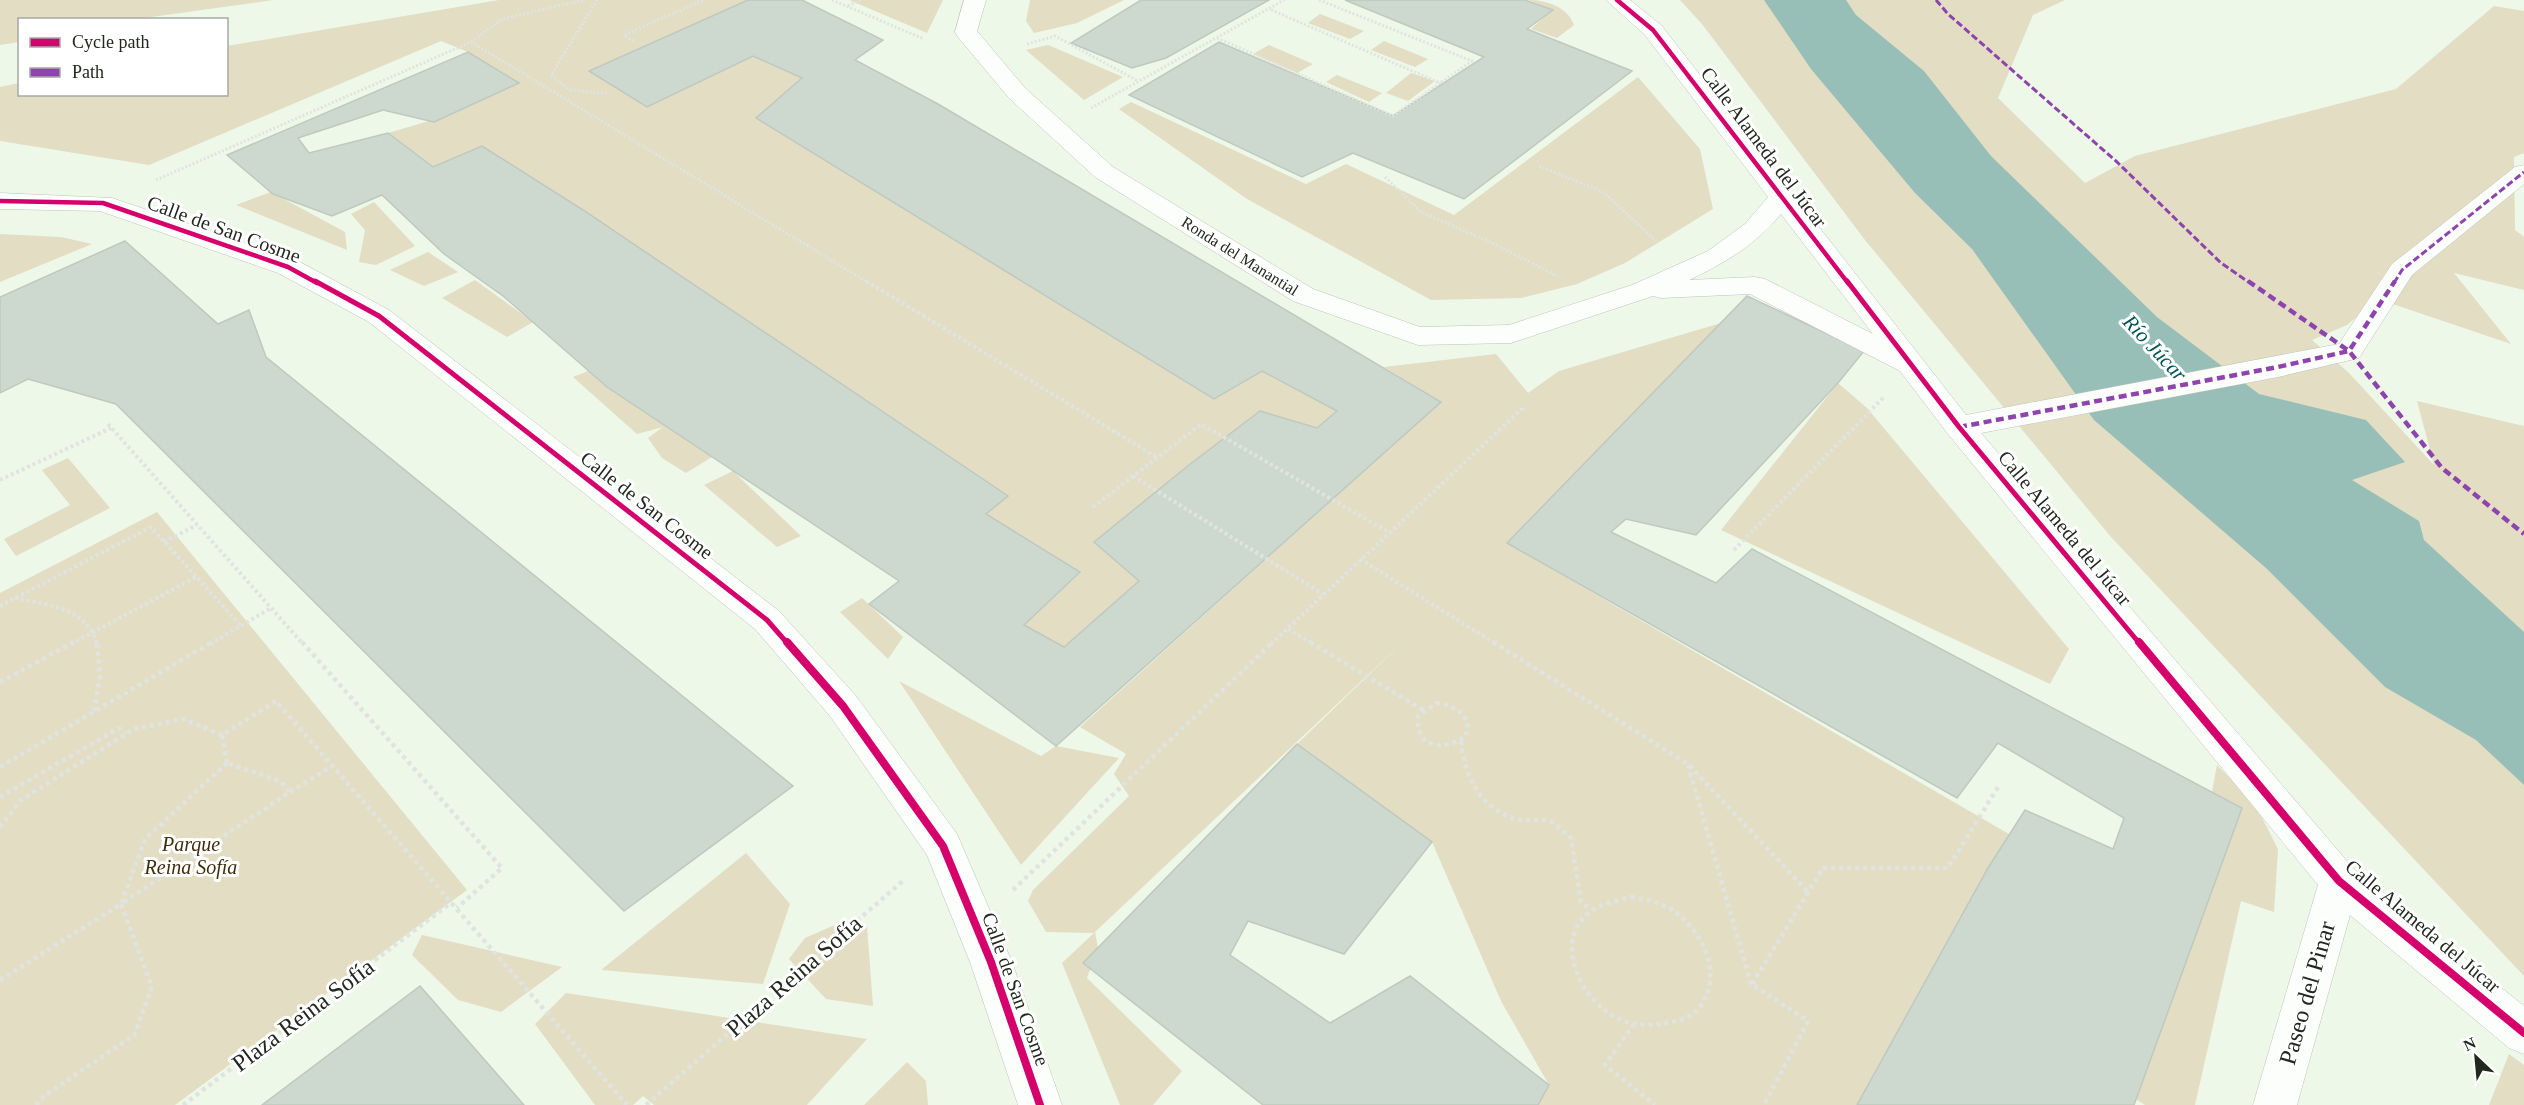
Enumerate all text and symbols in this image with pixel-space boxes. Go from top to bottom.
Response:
legend [18,18,228,96]
text: Cycle path [72,32,149,52]
text: Path [72,62,104,82]
street label: Calle Alameda del Júcar [1697,63,1832,232]
street label: Calle de San Cosme [144,191,304,267]
street label: Ronda del Manantial [1179,213,1302,299]
water label: Río Júcar [2117,309,2192,387]
street label: Calle Alameda del Júcar [1994,446,2136,610]
street label: Calle de San Cosme [577,447,718,564]
park label: Parque Reina Sofía [144,833,237,879]
street label: Calle Alameda del Júcar [2341,855,2505,997]
street label: Calle de San Cosme [978,909,1054,1069]
street label: Plaza Reina Sofía [721,910,867,1042]
street label: Paseo del Pinar [2274,918,2340,1068]
street label: Plaza Reina Sofía [227,953,379,1077]
north arrow [2446,1027,2506,1087]
text: N [2461,1034,2479,1054]

